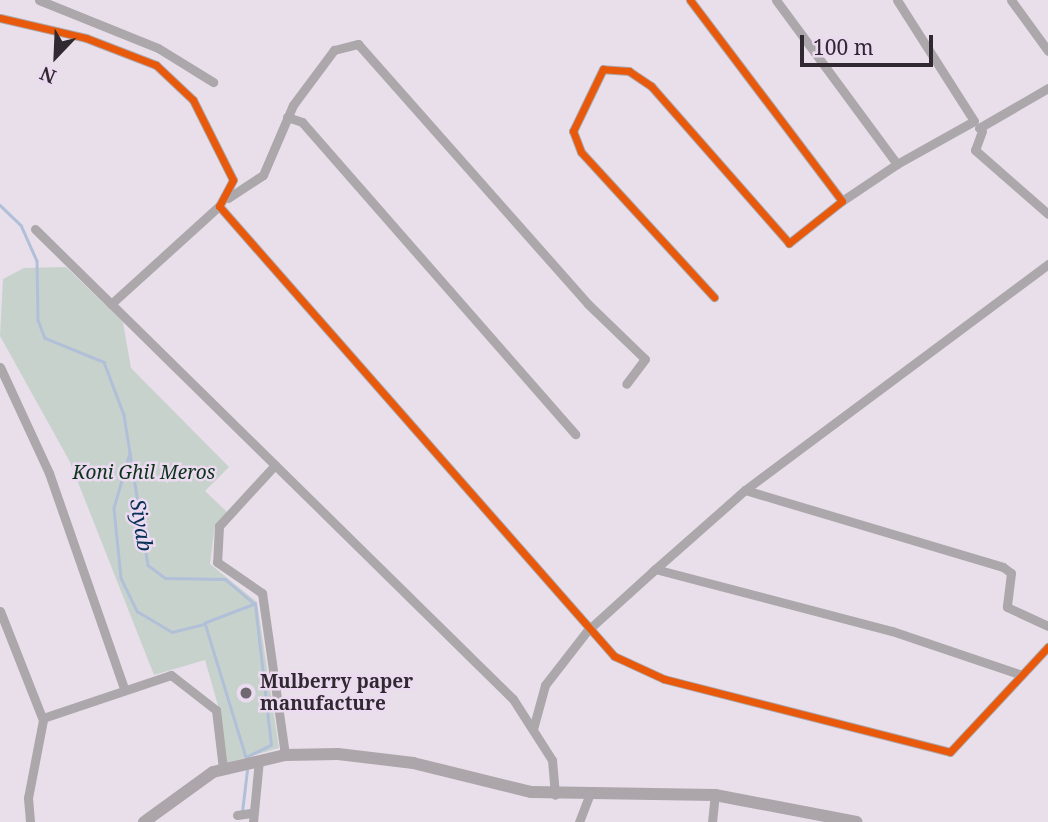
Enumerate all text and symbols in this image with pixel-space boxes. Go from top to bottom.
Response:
north arrow [21,21,91,91]
scale bar [803,21,936,65]
text: 100 m [813,33,874,61]
text: N [36,60,60,90]
park label: Koni Ghil Meros [73,462,215,484]
water label: Siyab [125,497,159,553]
place label: Mulberry paper manufacture [260,671,413,715]
marker: Mulberry paper manufacture [238,685,254,701]

